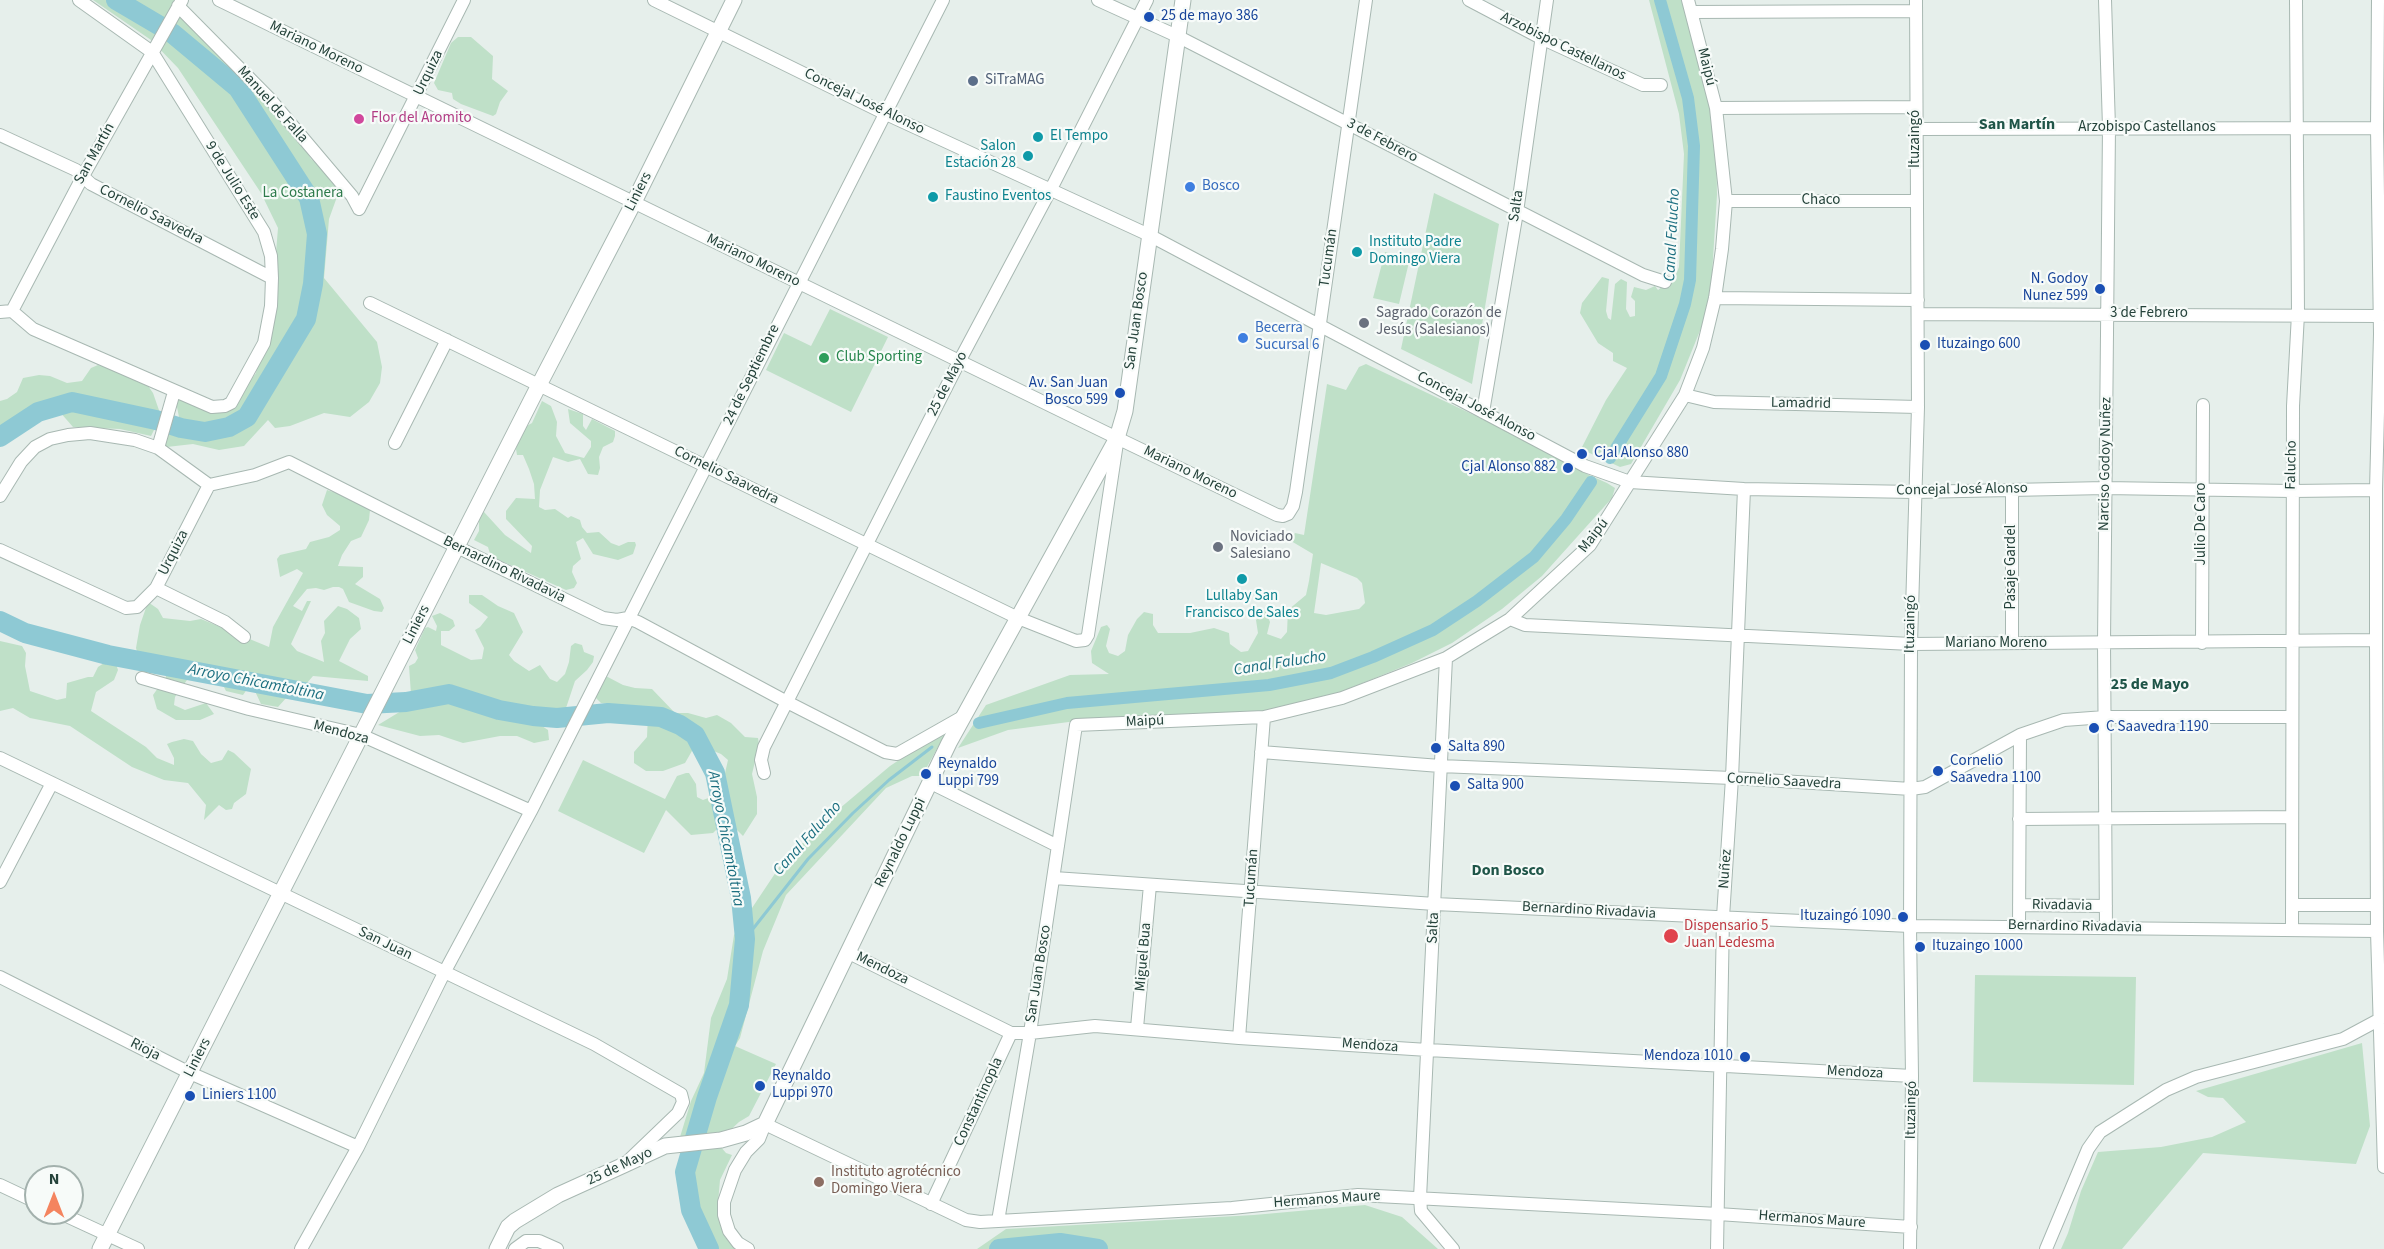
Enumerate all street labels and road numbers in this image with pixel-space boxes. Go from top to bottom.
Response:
street label: Arzobispo Castellanos [1497,9,1629,85]
street label: Mariano Moreno [266,18,366,78]
street label: Maipú [1693,46,1719,88]
street label: Urquiza [410,47,448,99]
street label: Manuel de Falla [233,63,311,147]
street label: Concejal José Alonso [801,65,927,139]
street label: Ituzaingó [1907,110,1925,168]
street label: 3 de Febrero [1343,115,1421,167]
street label: Arzobispo Castellanos [2078,119,2216,137]
street label: San Martín [71,120,119,188]
street label: 9 de Julio Este [201,138,263,224]
street label: Liniers [622,169,656,215]
street label: Cornelio Saavedra [96,181,206,249]
street label: Salta [1506,189,1528,223]
street label: Chaco [1802,192,1840,210]
street label: Tucumán [1316,228,1342,288]
street label: Mariano Moreno [703,231,803,291]
street label: San Juan Bosco [1121,271,1153,371]
street label: 3 de Febrero [2110,305,2188,323]
street label: 24 de Septiembre [720,322,784,428]
street label: 25 de Mayo [924,349,972,419]
street label: Concejal José Alonso [1414,368,1538,446]
street label: Lamadrid [1771,394,1831,414]
street label: Narciso Godoy Nuñez [2096,397,2116,531]
street label: Falucho [2283,440,2301,490]
street label: Cornelio Saavedra [671,443,781,509]
street label: Mariano Moreno [1140,443,1240,503]
street label: Concejal José Alonso [1896,480,2028,500]
street label: Julio De Caro [2193,483,2211,565]
street label: Maipú [1575,515,1613,557]
street label: Pasaje Gardel [2003,525,2021,609]
street label: Urquiza [155,527,193,579]
street label: Bernardino Rivadavia [440,532,568,608]
street label: Ituzaingó [1901,595,1921,653]
street label: Liniers [400,602,434,648]
street label: Mariano Moreno [1945,635,2047,653]
street label: Maipú [1125,712,1165,732]
street label: Mendoza [311,717,371,749]
street label: Cornelio Saavedra [1726,770,1842,794]
street label: Reynaldo Luppi [872,795,930,891]
street label: Tucumán [1241,848,1263,908]
street label: Nuñez [1716,848,1736,890]
street label: Rivadavia [2032,896,2092,916]
street label: Bernardino Rivadavia [1521,898,1657,924]
street label: Salta [1424,912,1444,944]
street label: Bernardino Rivadavia [2008,917,2142,937]
street label: Miguel Bua [1132,922,1156,992]
street label: San Juan [355,923,415,965]
street label: San Juan Bosco [1022,924,1056,1024]
street label: Mendoza [853,949,911,989]
street label: Rioja [127,1035,163,1065]
street label: Liniers [181,1035,215,1081]
street label: Mendoza [1341,1035,1399,1057]
street label: Constantinopla [951,1055,1007,1149]
street label: Mendoza [1826,1063,1884,1083]
street label: Ituzaingó [1902,1081,1922,1139]
street label: 25 de Mayo [584,1144,656,1190]
street label: Hermanos Maure [1273,1187,1381,1213]
street label: Hermanos Maure [1758,1207,1866,1233]

